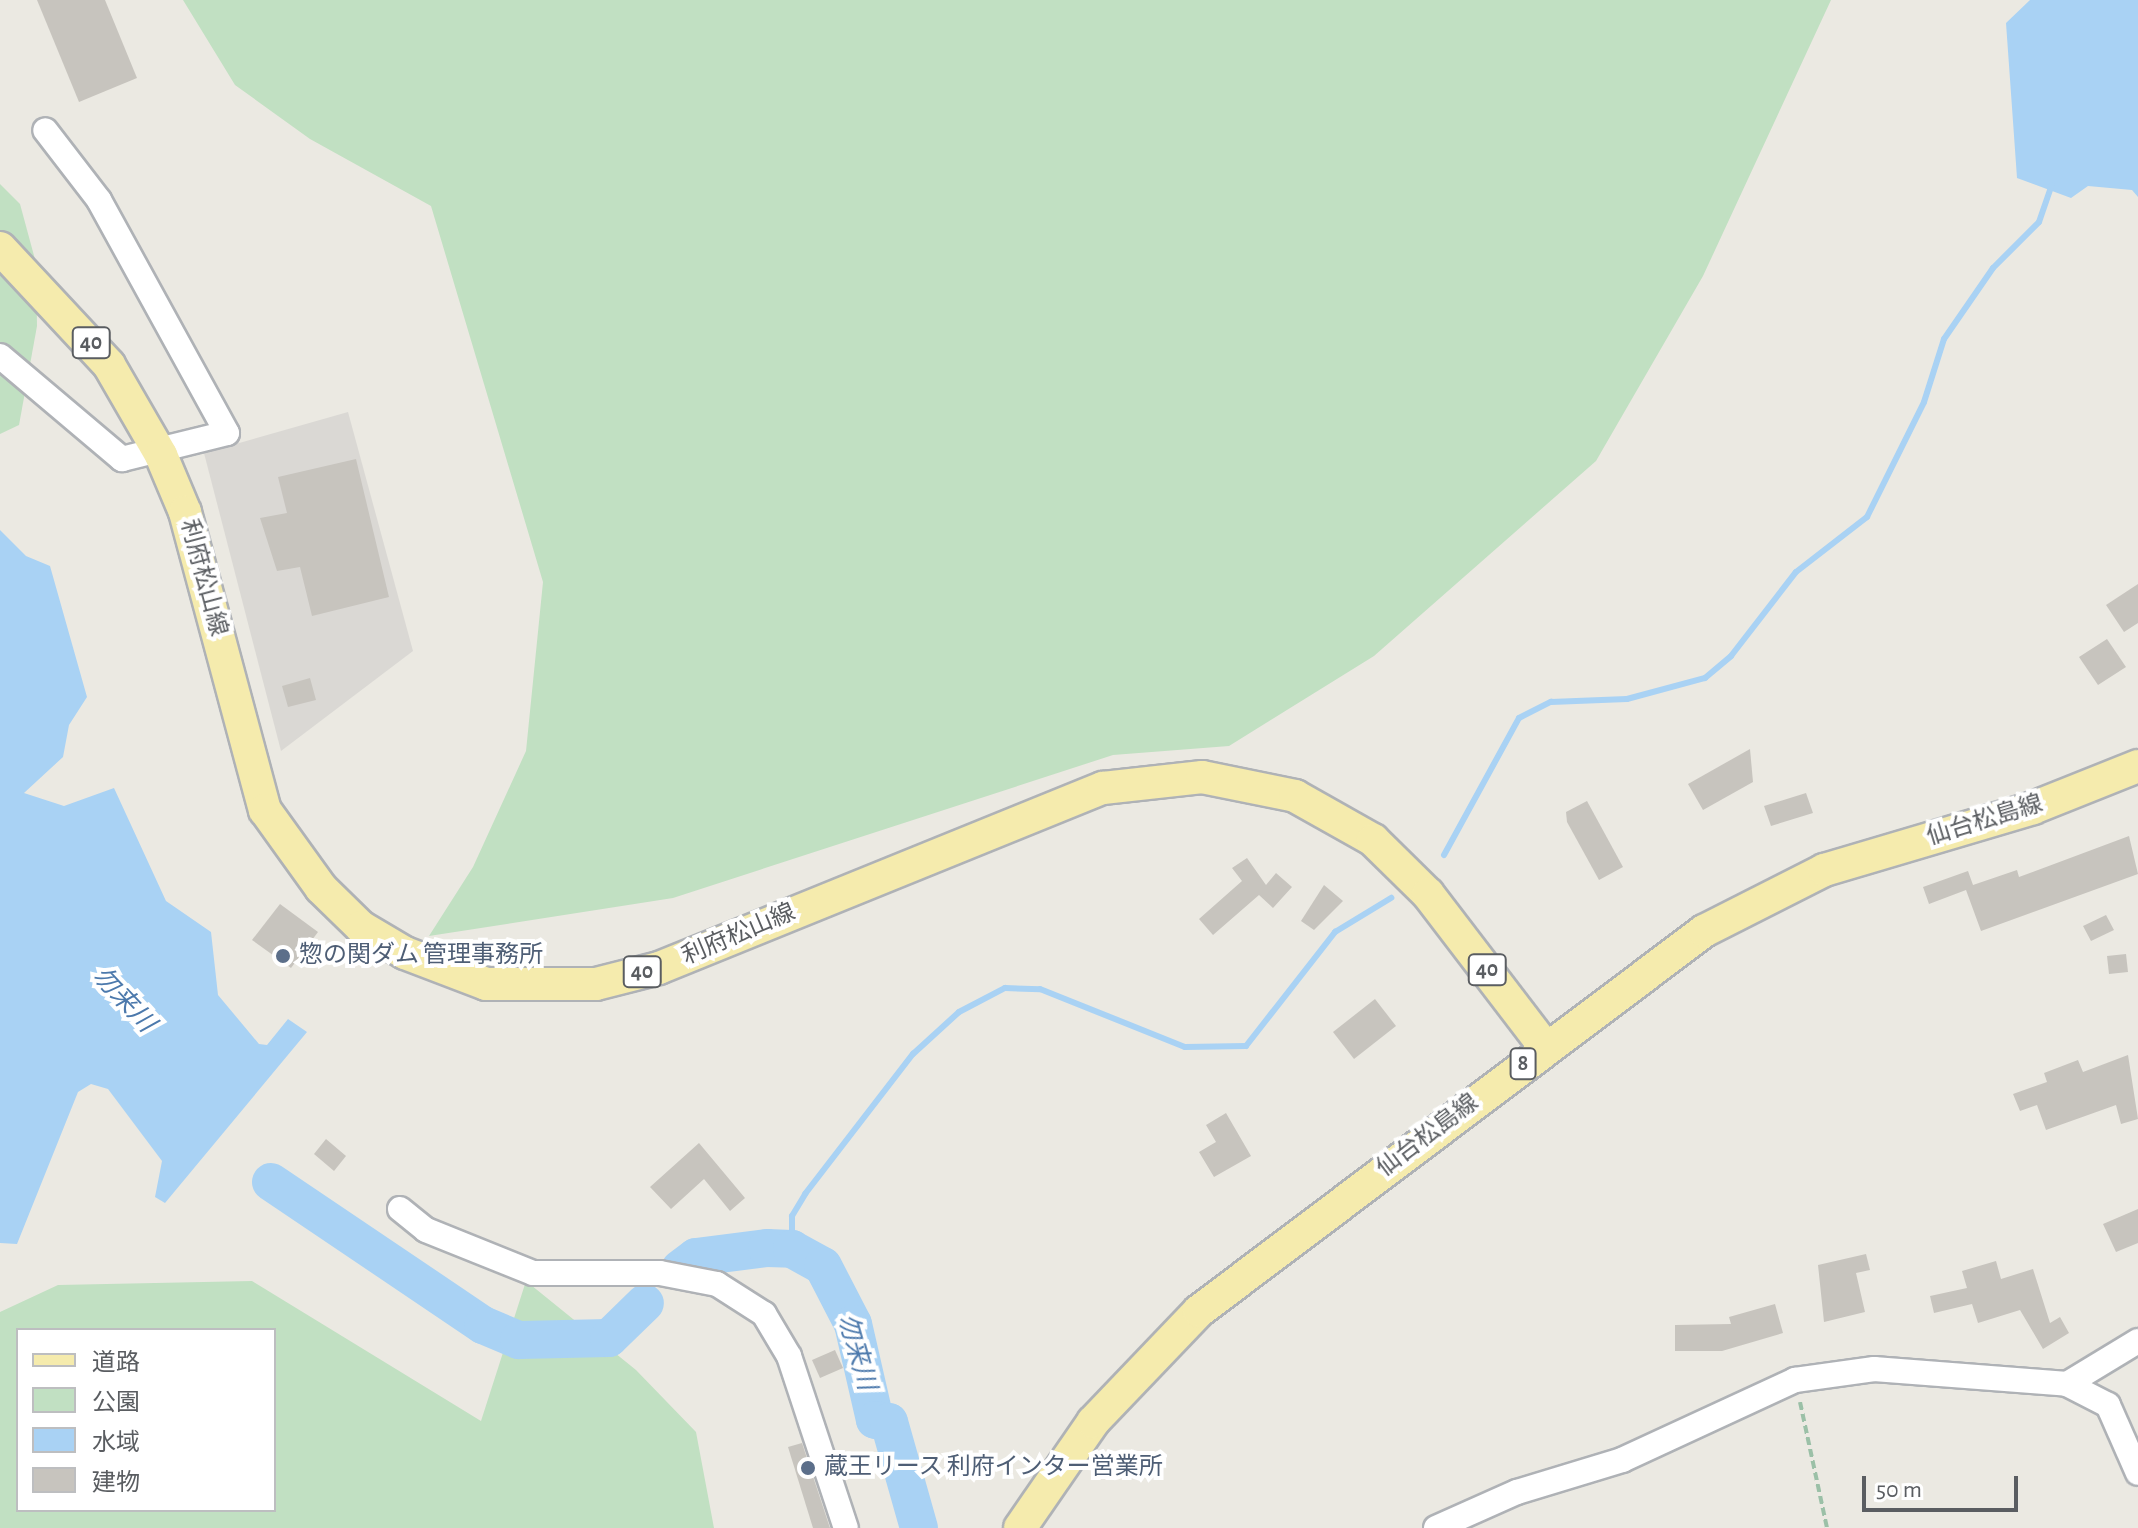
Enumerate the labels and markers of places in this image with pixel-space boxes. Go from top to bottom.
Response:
place label: 惣の関ダム 管理事務所 [299,942,543,970]
marker: 惣の関ダム 管理事務所 [274,947,292,965]
place label: 蔵王リース 利府インター営業所 [824,1454,1164,1482]
marker: 蔵王リース 利府インター営業所 [799,1459,817,1477]

